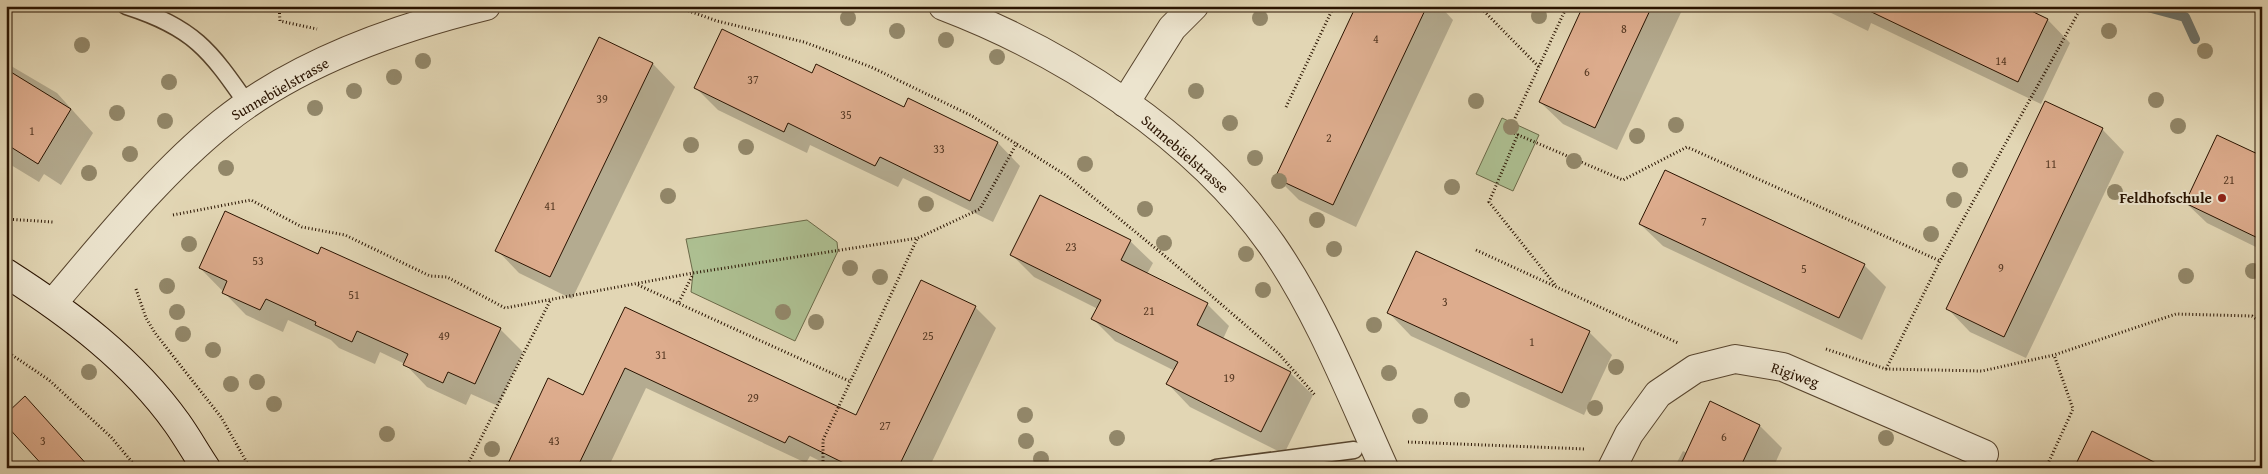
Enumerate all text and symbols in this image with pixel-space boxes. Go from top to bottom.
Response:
house number: 8 [1621,20,1627,37]
house number: 4 [1373,30,1379,47]
street label: Sunnebüelstrasse [227,52,333,125]
house number: 14 [1995,52,2007,69]
house number: 6 [1584,63,1590,80]
house number: 37 [747,71,759,88]
house number: 39 [596,90,608,107]
house number: 35 [840,106,852,123]
street label: Sunnebüelstrasse [1137,110,1234,198]
house number: 1 [29,122,35,139]
house number: 2 [1326,129,1332,146]
house number: 33 [933,140,945,157]
house number: 11 [2045,155,2057,172]
house number: 21 [2223,171,2235,188]
place label: Feldhofschule [2119,187,2212,208]
marker: Feldhofschule [2216,192,2228,204]
house number: 41 [544,197,556,214]
house number: 7 [1701,213,1707,230]
house number: 23 [1065,238,1077,255]
house number: 53 [252,252,264,269]
house number: 9 [1998,259,2004,276]
house number: 5 [1801,260,1807,277]
house number: 51 [348,286,360,303]
house number: 3 [1442,293,1448,310]
house number: 21 [1143,302,1155,319]
house number: 49 [438,327,450,344]
house number: 25 [922,327,934,344]
house number: 1 [1529,333,1535,350]
house number: 31 [655,346,667,363]
street label: Rigiweg [1768,357,1822,393]
house number: 19 [1223,369,1235,386]
house number: 29 [747,389,759,406]
house number: 27 [879,417,891,434]
house number: 6 [1721,428,1727,445]
house number: 3 [40,432,46,449]
house number: 43 [548,432,560,449]

